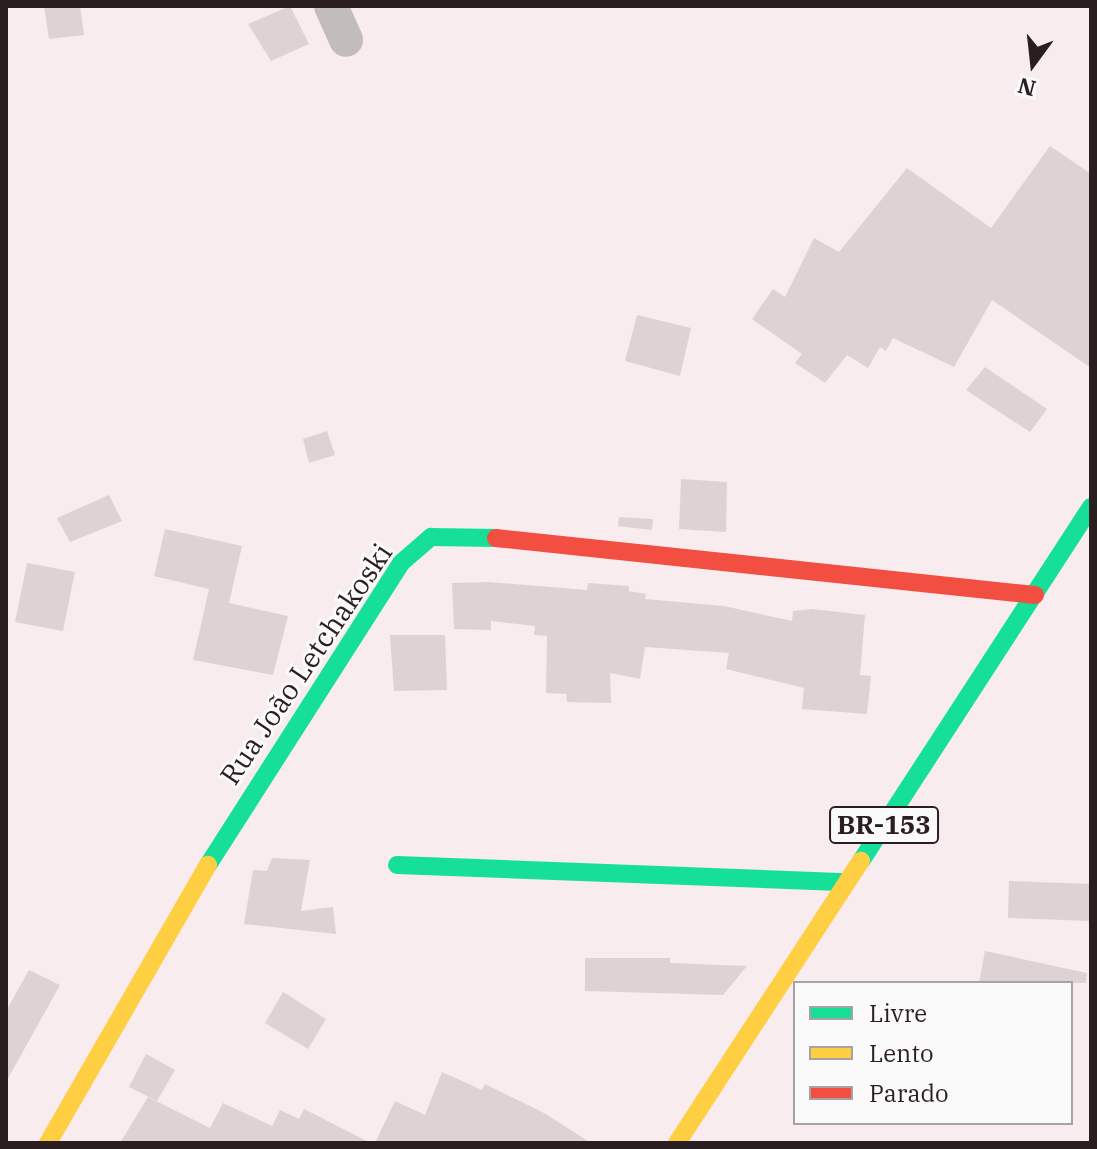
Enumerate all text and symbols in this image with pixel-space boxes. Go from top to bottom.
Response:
north arrow [993,24,1073,104]
text: N [1014,71,1039,104]
street label: Rua João Letchakoski [213,537,399,791]
road number: BR-153 [828,803,940,847]
legend [793,981,1073,1125]
text: Livre [869,997,927,1029]
text: Lento [869,1037,933,1069]
text: Parado [869,1077,949,1109]

